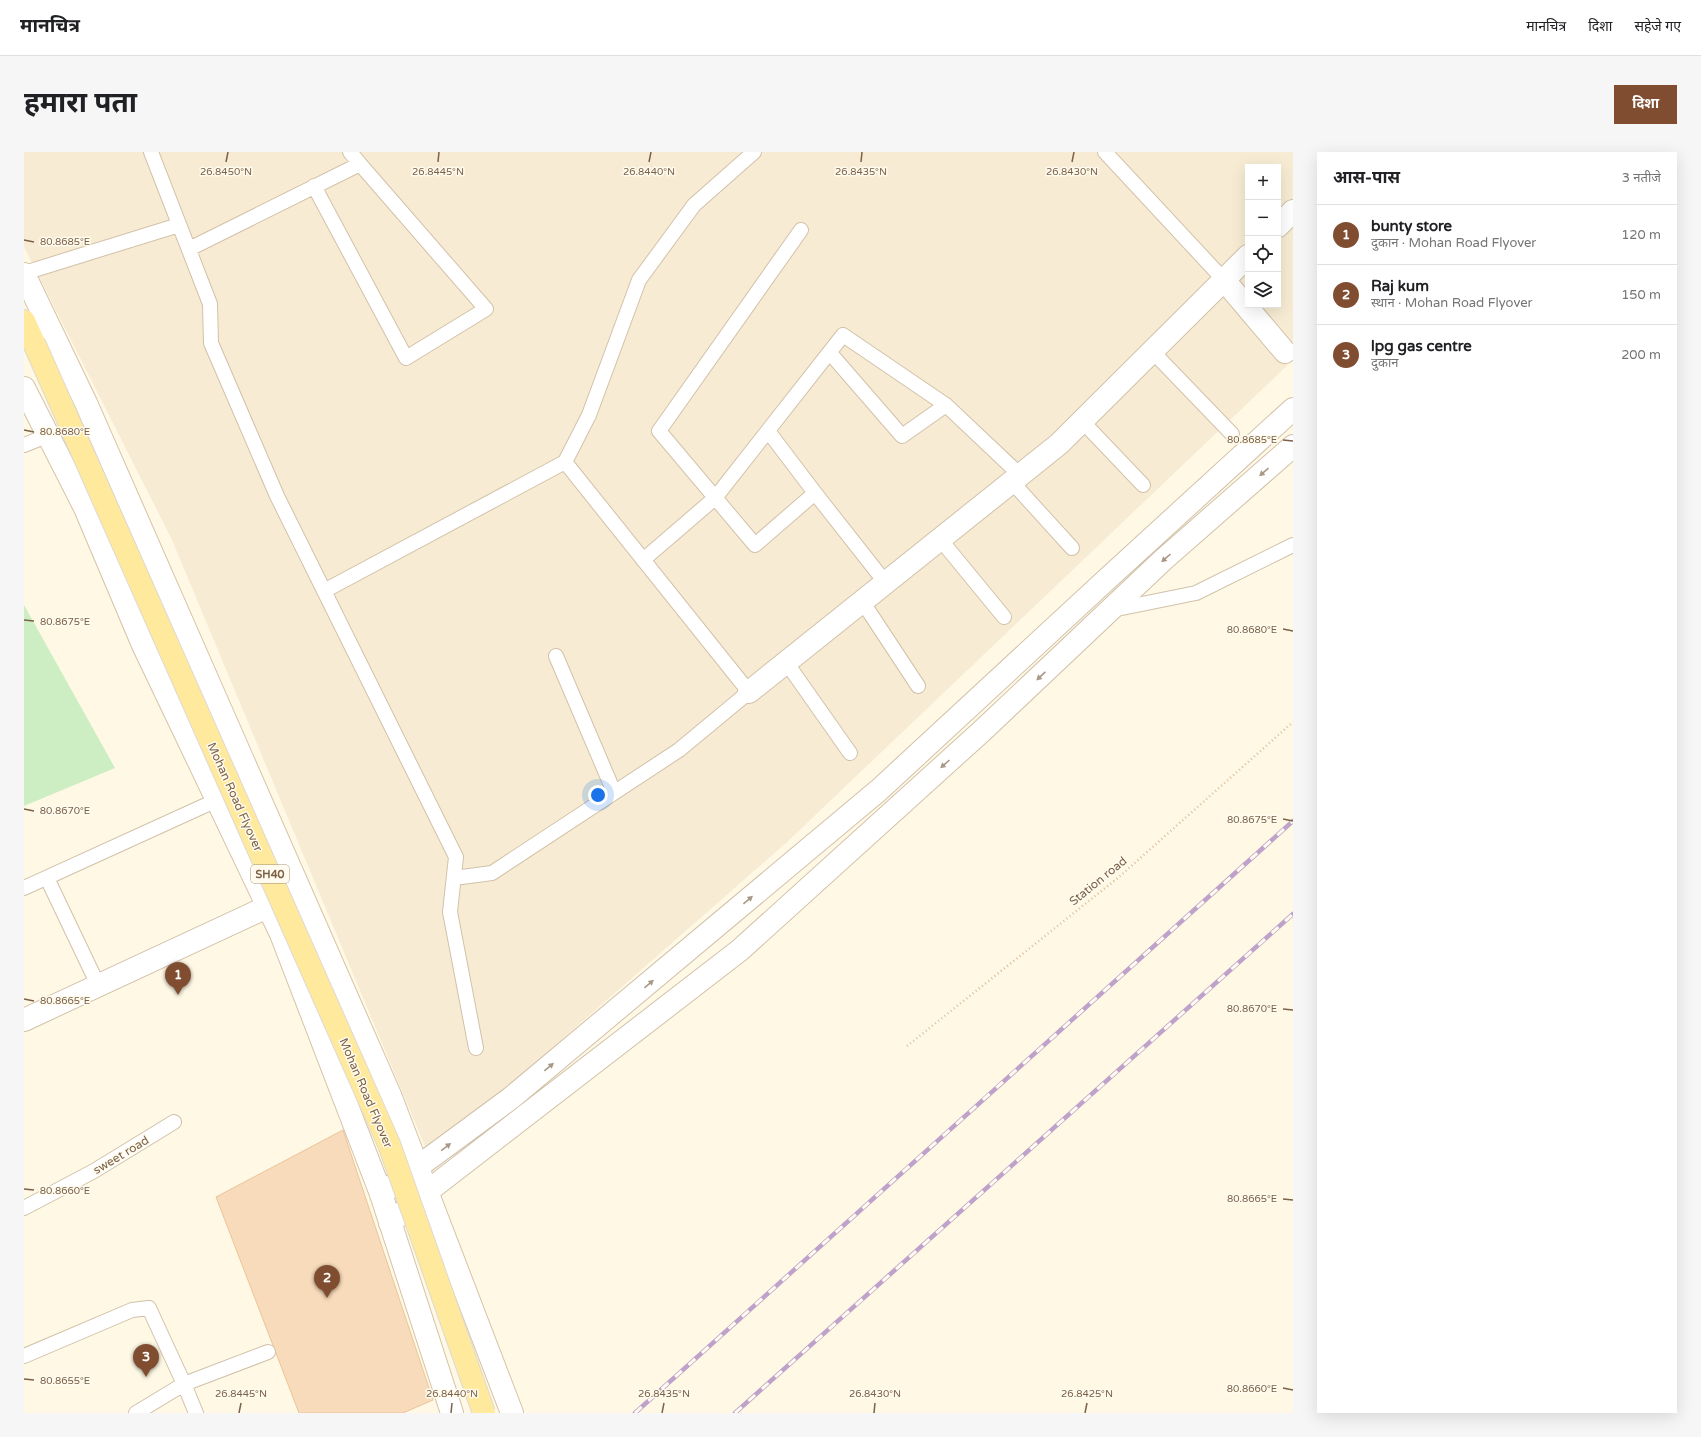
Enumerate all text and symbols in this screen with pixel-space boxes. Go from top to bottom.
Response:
text: मानचित्र [20,15,80,37]
text: मानचित्र [1526,18,1566,35]
text: दिशा [1588,18,1612,35]
text: सहेजे गए [1634,18,1681,35]
button: दिशा [1614,85,1677,124]
text: हमारा पता [24,86,137,120]
map controls [1245,164,1281,308]
button: + [1245,164,1281,200]
text: 26.8450°N [200,166,252,178]
text: 26.8445°N [412,166,464,178]
text: 26.8440°N [623,166,675,178]
text: 26.8435°N [835,166,887,178]
text: 26.8430°N [1046,166,1098,178]
text: आस-पास [1333,167,1400,188]
text: 3 नतीजे [1622,170,1661,186]
button: − [1245,200,1281,236]
text: bunty store [1371,217,1452,235]
text: 1 [1342,227,1350,243]
text: 120 m [1621,227,1661,243]
text: दुकान · Mohan Road Flyover [1371,235,1536,251]
text: 80.8685°E [40,236,90,248]
button: locate [1245,236,1281,272]
button: layers [1245,272,1281,308]
text: Raj kum [1371,277,1429,295]
text: 2 [1342,287,1350,303]
text: 150 m [1621,287,1661,303]
text: स्थान · Mohan Road Flyover [1371,295,1533,311]
text: lpg gas centre [1371,337,1472,355]
text: 3 [1342,347,1350,363]
text: 200 m [1621,347,1661,363]
text: दुकान [1371,355,1398,371]
text: 80.8680°E [40,426,90,438]
text: 80.8685°E [1227,434,1277,446]
one-way arrow [1259,467,1268,476]
one-way arrow [1161,553,1171,562]
text: 80.8675°E [40,616,90,628]
text: 80.8680°E [1227,624,1277,636]
one-way arrow [1036,671,1046,680]
street label: Mohan Road Flyover [205,740,266,854]
one-way arrow [941,759,950,768]
your location [588,785,608,805]
text: 80.8670°E [40,805,90,817]
text: 80.8675°E [1227,814,1277,826]
street label: Station road [1067,854,1129,908]
road number: SH40 [251,865,289,883]
one-way arrow [743,896,754,905]
pin: 1 [165,962,191,995]
one-way arrow [643,979,654,988]
text: 80.8665°E [40,995,90,1007]
text: 80.8670°E [1227,1003,1277,1015]
street label: Mohan Road Flyover [337,1036,396,1150]
one-way arrow [544,1062,554,1071]
street label: sweet road [91,1133,151,1177]
one-way arrow [441,1143,452,1151]
text: 80.8660°E [40,1185,90,1197]
text: 80.8665°E [1227,1193,1277,1205]
pin: 2 [314,1265,340,1298]
pin: 3 [133,1344,159,1377]
text: 80.8655°E [40,1375,90,1387]
text: 80.8660°E [1227,1383,1277,1395]
text: 26.8445°N [215,1388,267,1400]
text: 26.8440°N [426,1388,478,1400]
text: 26.8435°N [638,1388,690,1400]
text: 26.8430°N [849,1388,901,1400]
text: 26.8425°N [1061,1388,1113,1400]

